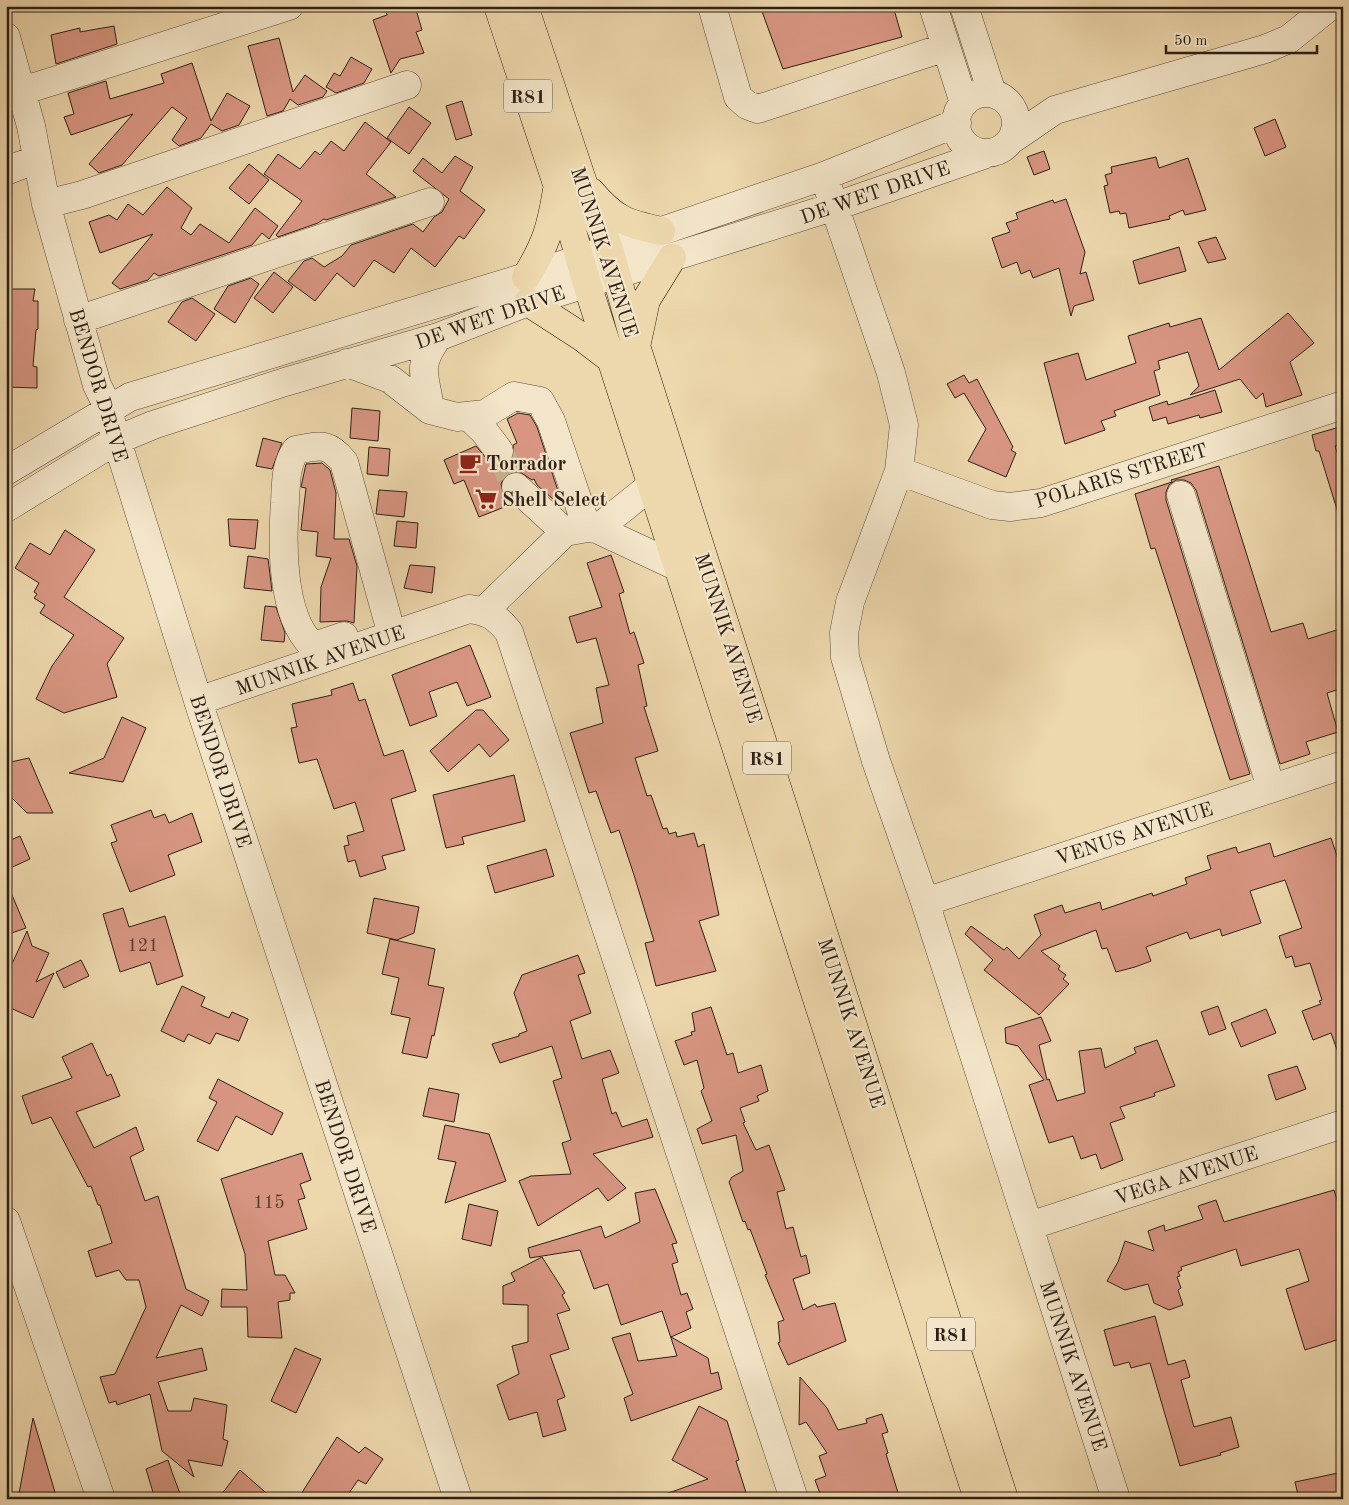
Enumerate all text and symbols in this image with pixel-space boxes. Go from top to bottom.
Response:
scale bar [1166,22,1318,54]
text: 50 m [1174,34,1208,49]
road number: R81 [504,80,552,112]
street label: DE WET DRIVE [798,159,953,229]
street label: MUNNIK AVENUE [566,165,640,340]
street label: DE WET DRIVE [413,284,568,354]
street label: BENDOR DRIVE [64,306,130,465]
street label: POLARIS STREET [1033,441,1210,513]
cafe icon: Torrador [457,450,483,476]
place label: Torrador [486,455,566,475]
supermarket icon: Shell Select [473,486,499,512]
place label: Shell Select [502,491,607,511]
street label: MUNNIK AVENUE [690,551,764,726]
street label: MUNNIK AVENUE [233,623,408,700]
street label: BENDOR DRIVE [185,693,253,851]
road number: R81 [743,741,791,774]
street label: VENUS AVENUE [1053,800,1216,870]
street label: MUNNIK AVENUE [813,936,887,1111]
house number: 121 [127,937,159,955]
street label: BENDOR DRIVE [310,1078,378,1236]
street label: VEGA AVENUE [1112,1144,1261,1210]
house number: 115 [253,1194,285,1212]
street label: MUNNIK AVENUE [1035,1279,1109,1454]
road number: R81 [927,1318,975,1350]

